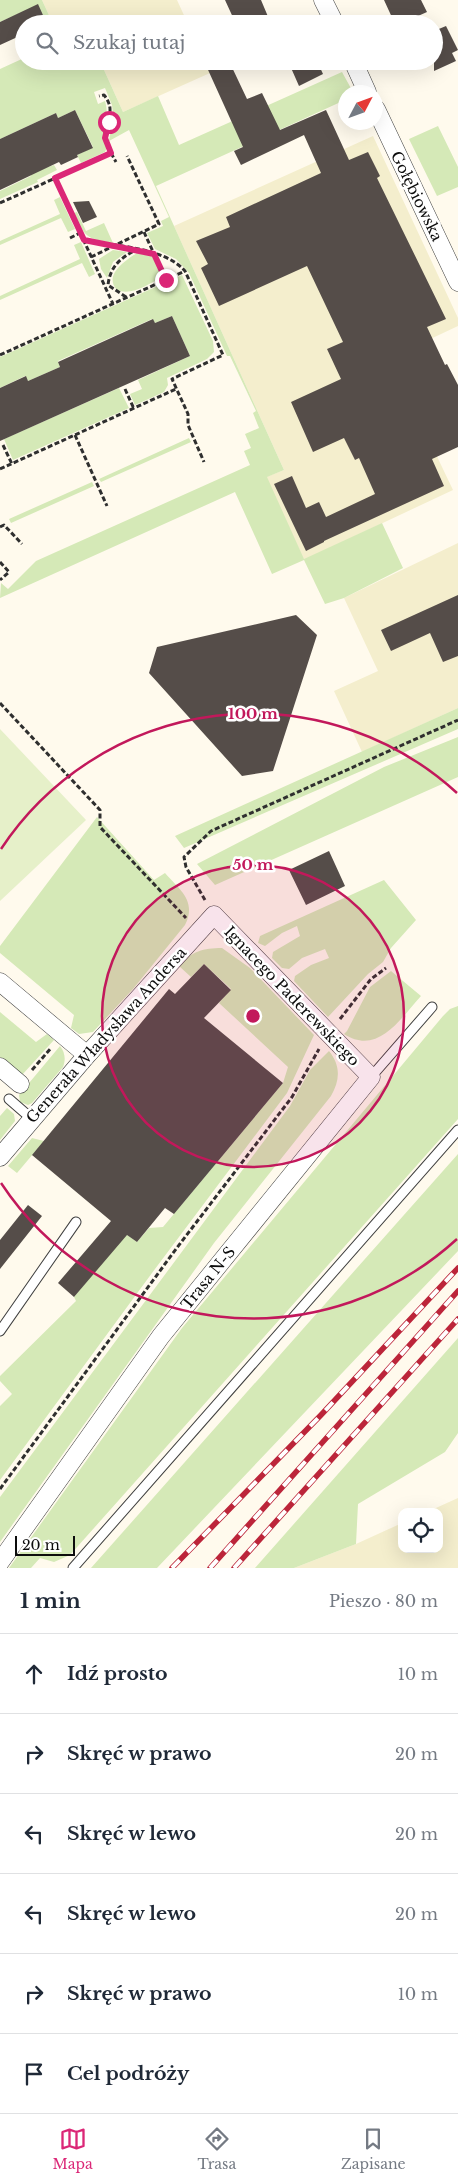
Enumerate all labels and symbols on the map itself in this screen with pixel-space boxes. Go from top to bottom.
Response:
north arrow [338,85,383,130]
route start [98,111,121,134]
street label: Gołębiowska [387,148,447,245]
route end [155,269,178,292]
text: 100 m [228,704,278,723]
text: 50 m [233,855,274,874]
street label: Ignacego Paderewskiego [220,922,364,1070]
street label: Generała Władysława Andersa [22,943,191,1127]
centre of rings [244,1007,262,1025]
street label: Trasa N-S [177,1243,239,1313]
scale bar [15,1533,75,1556]

